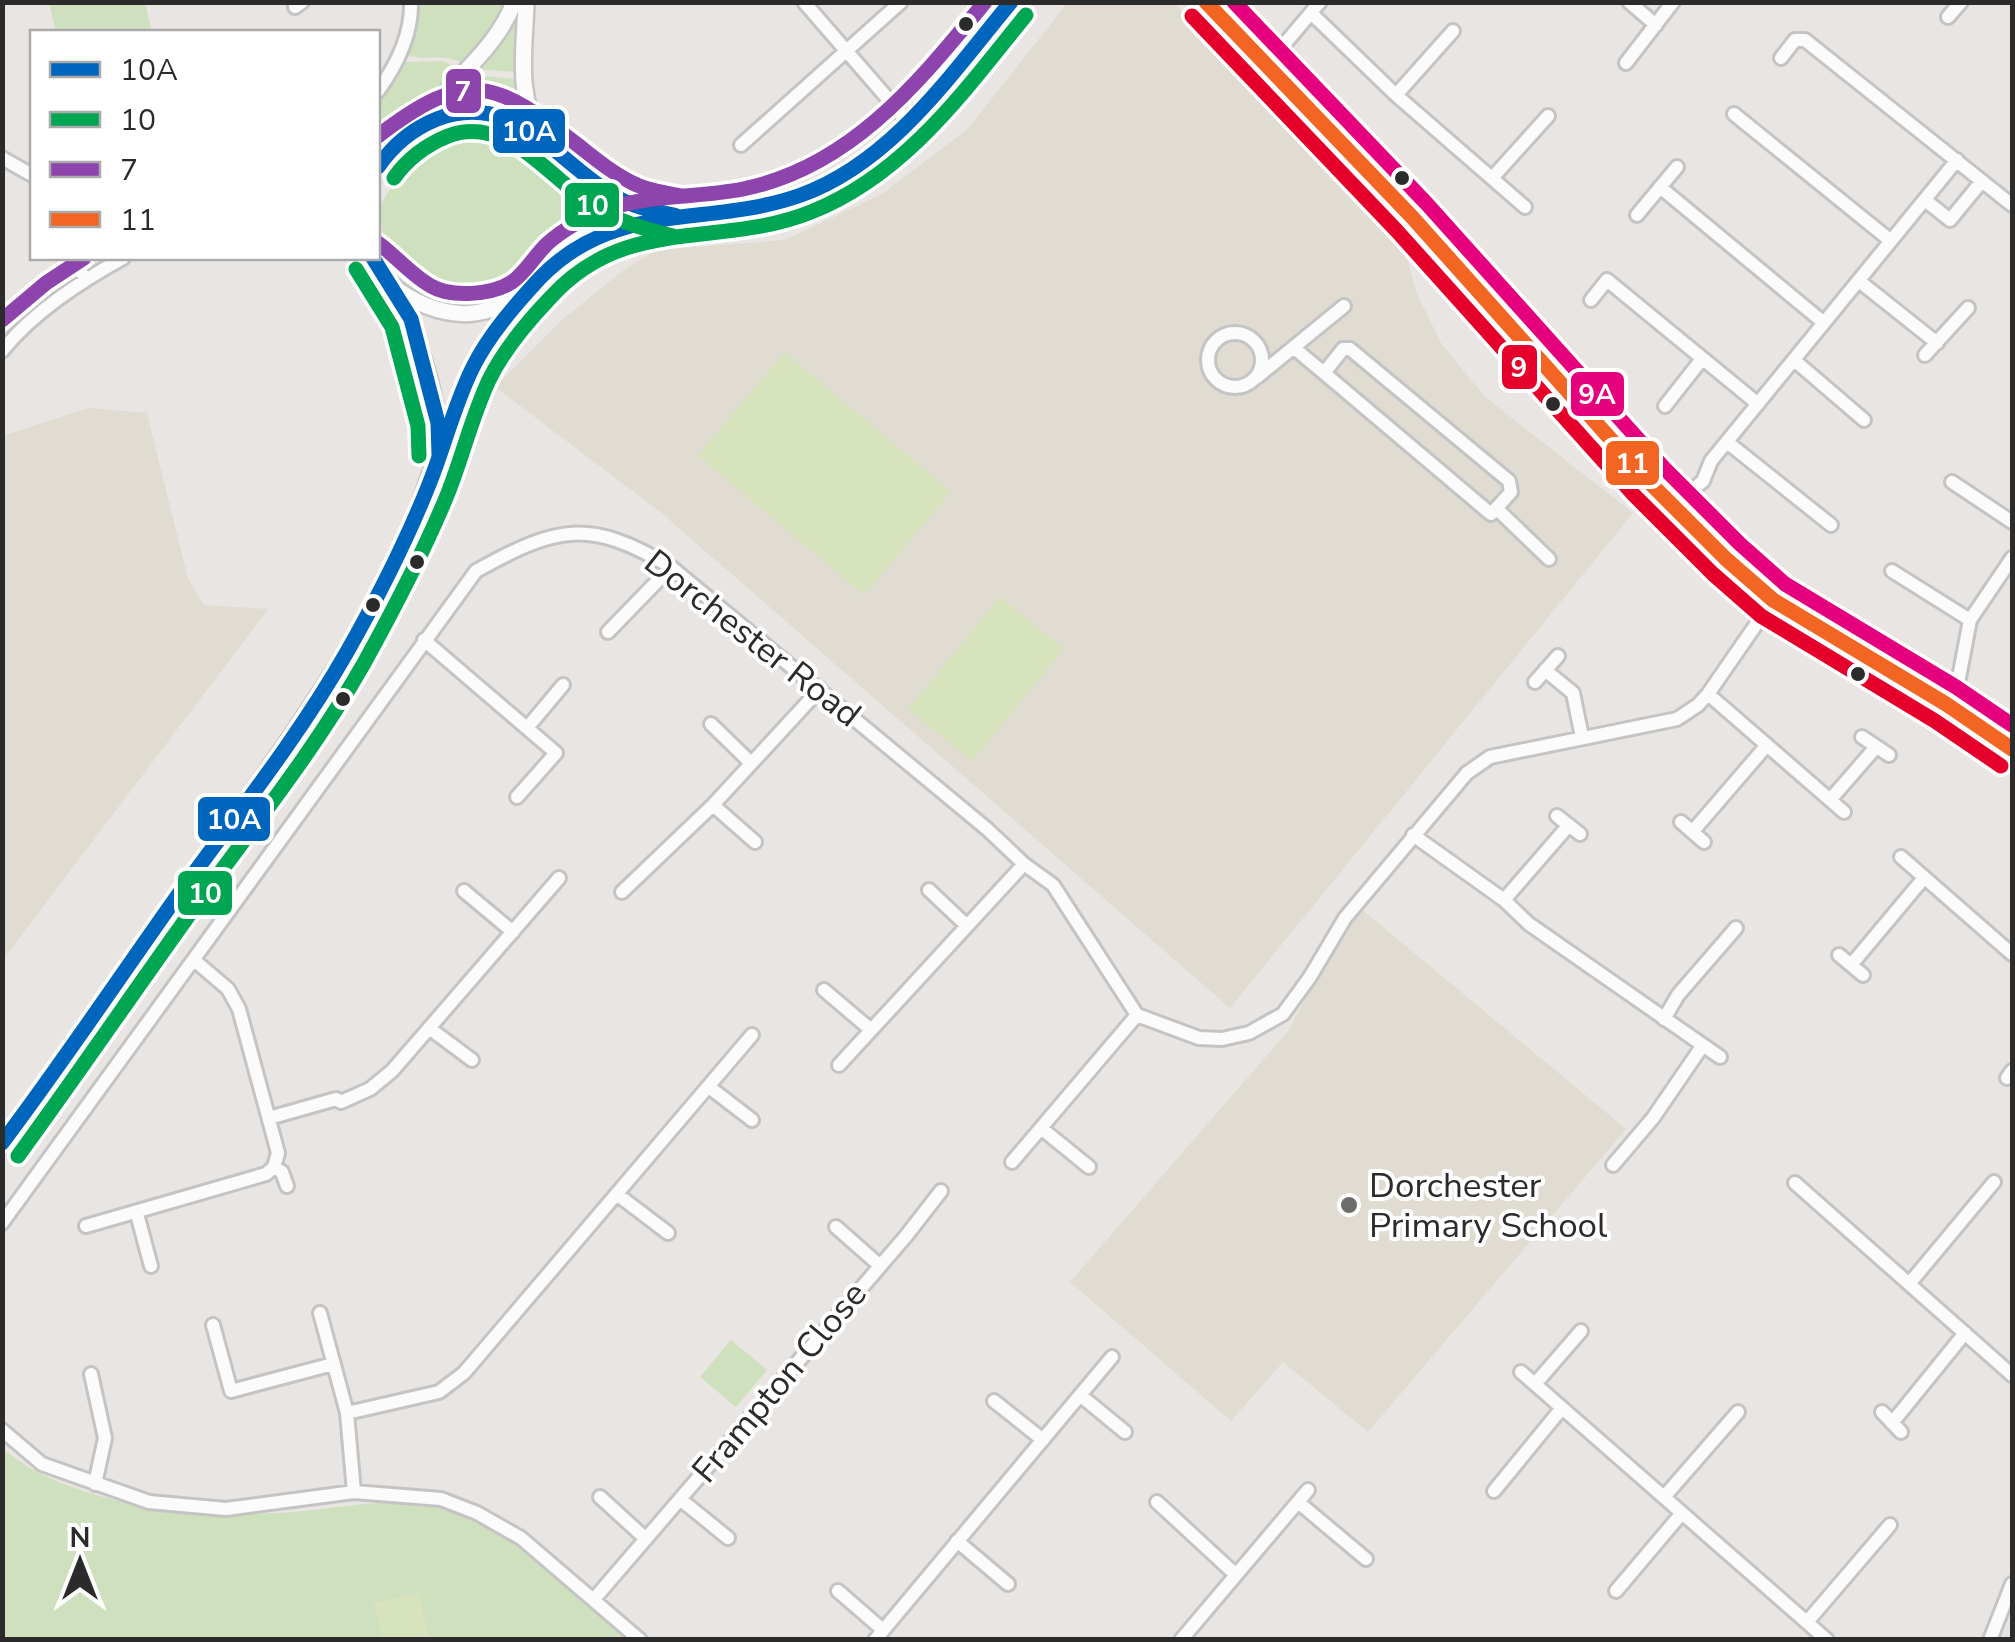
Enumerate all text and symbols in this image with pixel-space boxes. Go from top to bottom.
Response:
unlabelled marker [956,14,976,34]
legend [30,30,380,260]
text: 10A [120,50,178,91]
line badge: 7 [444,67,483,115]
text: 7 [455,73,471,111]
text: 10 [120,100,156,141]
line badge: 10A [491,107,567,155]
text: 10A [502,113,556,151]
text: 7 [120,150,138,191]
unlabelled marker [1392,168,1412,188]
line badge: 10 [563,181,621,229]
text: 10 [575,187,609,225]
text: 11 [120,200,156,241]
line badge: 9 [1500,343,1539,391]
text: 9 [1511,349,1527,387]
line badge: 9A [1569,370,1626,418]
text: 9A [1578,376,1616,414]
unlabelled marker [1543,394,1563,414]
line badge: 11 [1604,439,1661,487]
text: 11 [1615,445,1649,483]
street label: Dorchester Road [635,539,871,738]
unlabelled marker [407,552,427,572]
unlabelled marker [363,595,383,615]
unlabelled marker [1848,664,1868,684]
unlabelled marker [333,689,353,709]
line badge: 10A [196,795,272,843]
text: 10A [207,801,261,839]
line badge: 10 [176,869,234,917]
text: 10 [188,875,222,913]
place label: Dorchester Primary School [1369,1162,1608,1249]
marker: Dorchester Primary School [1338,1194,1360,1216]
street label: Frampton Close [681,1272,877,1493]
north arrow [30,1512,130,1612]
text: N [70,1519,90,1557]

